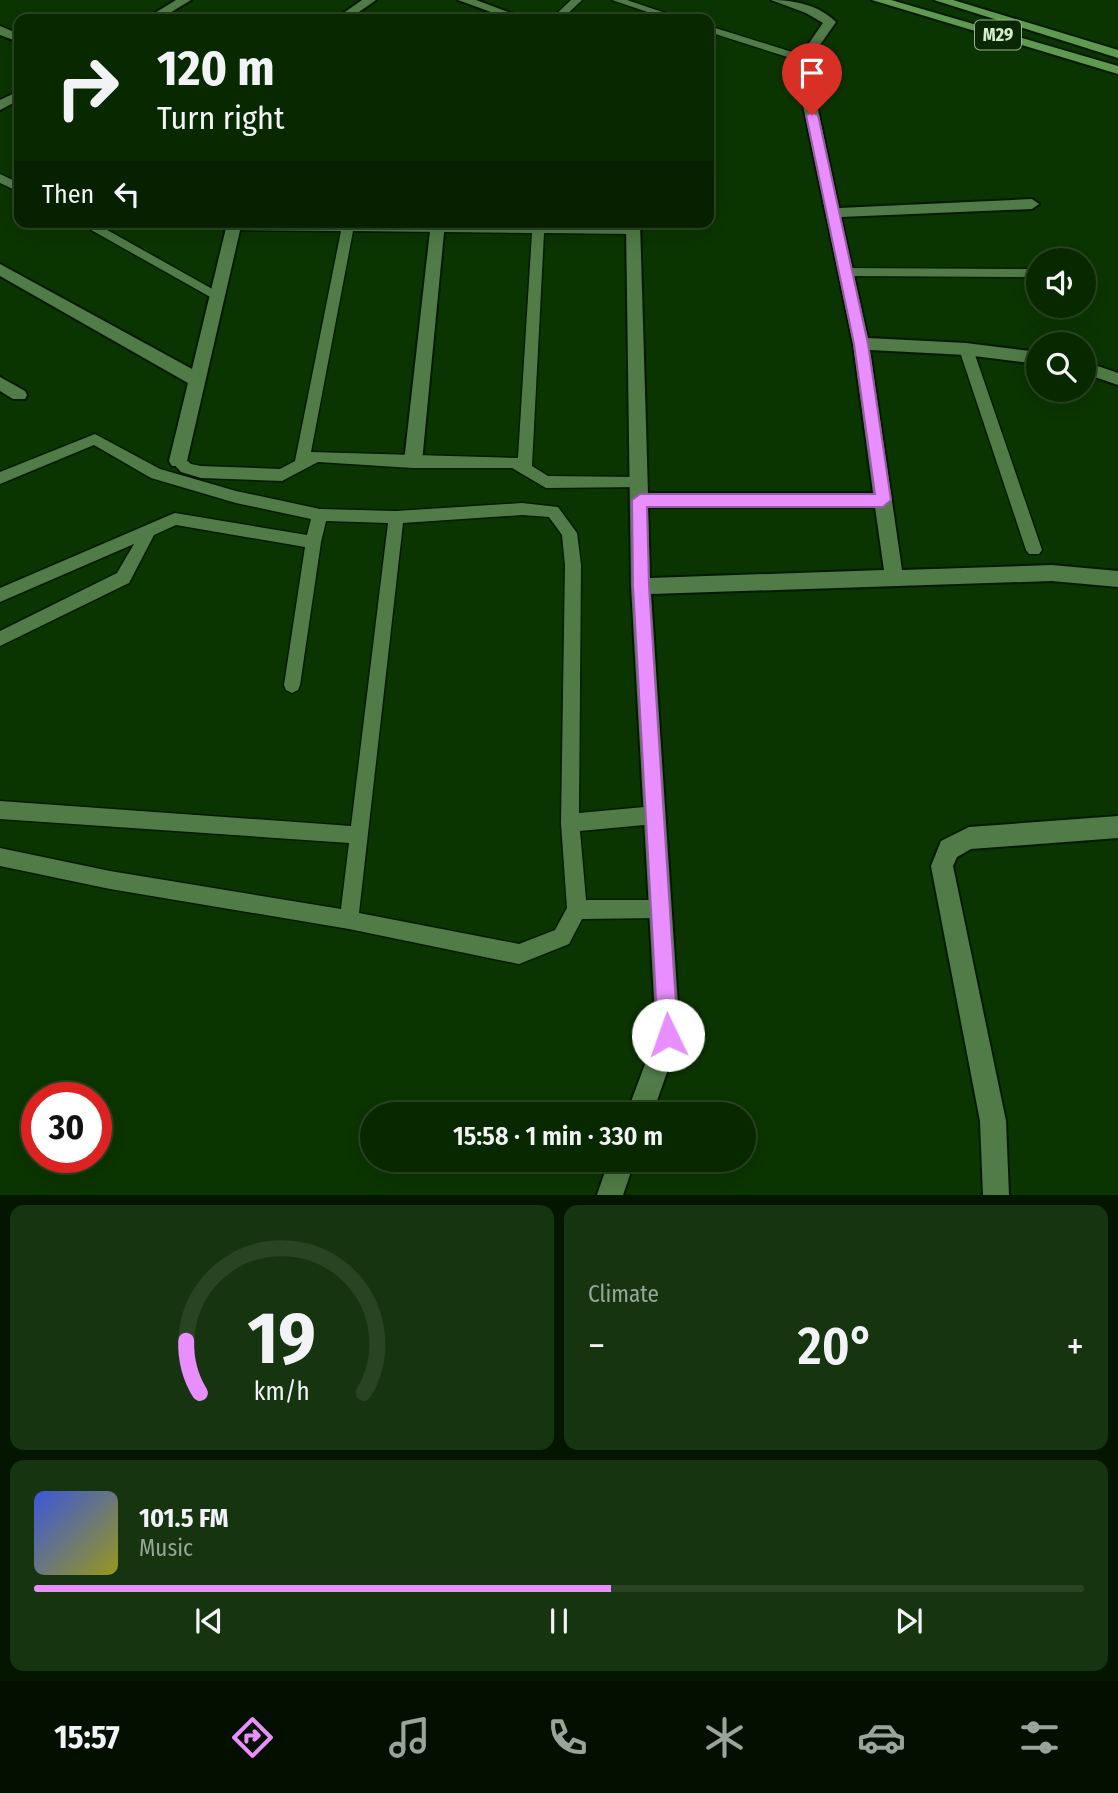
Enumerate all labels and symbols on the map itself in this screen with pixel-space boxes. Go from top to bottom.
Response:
road number: M29 [975,20,1021,50]
pin [782,43,842,115]
position arrow [631,998,705,1072]
speed limit sign: 30 [21,1082,112,1173]

